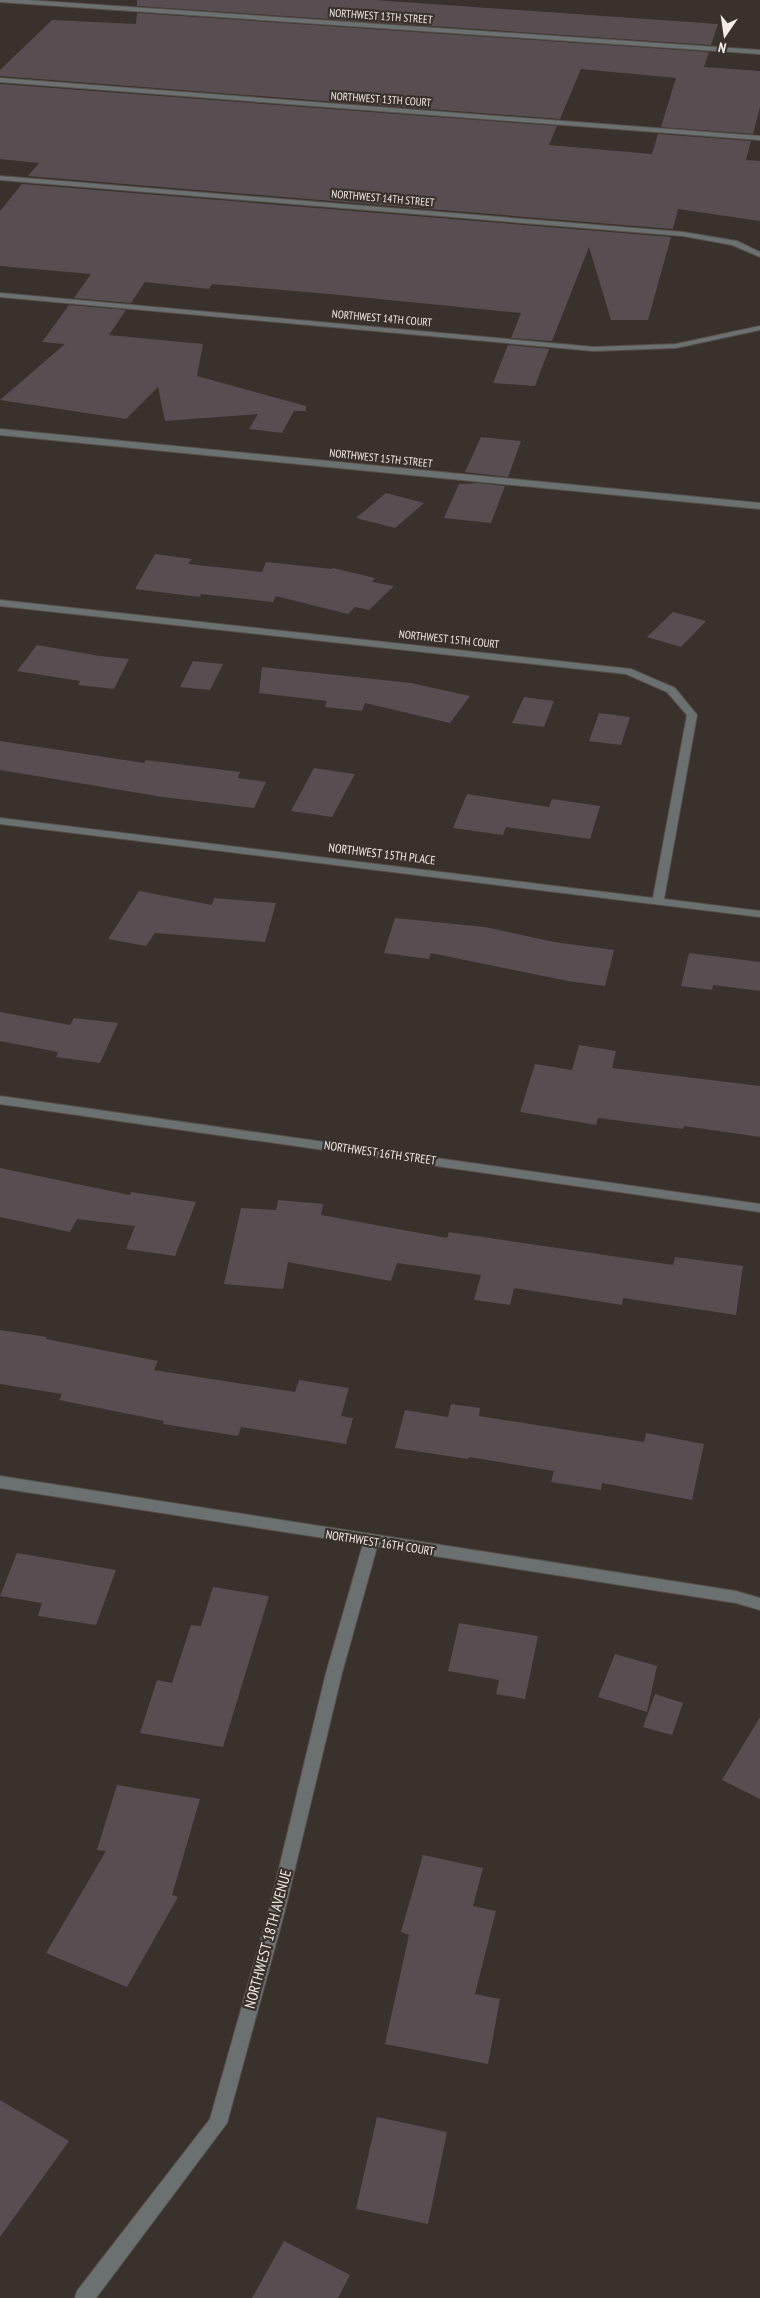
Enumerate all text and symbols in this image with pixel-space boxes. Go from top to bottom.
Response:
street label: NORTHWEST 13TH STREET [329,5,433,27]
north arrow [700,10,750,60]
text: N [716,38,728,57]
street label: NORTHWEST 13TH COURT [330,89,432,109]
street label: NORTHWEST 14TH STREET [331,187,435,209]
street label: NORTHWEST 14TH COURT [331,307,433,329]
street label: NORTHWEST 15TH STREET [329,446,433,470]
street label: NORTHWEST 15TH COURT [398,627,500,651]
street label: NORTHWEST 15TH PLACE [328,840,436,868]
street label: NORTHWEST 16TH STREET [323,1137,438,1168]
street label: NORTHWEST 16TH COURT [325,1527,436,1559]
street label: NORTHWEST 18TH AVENUE [240,1867,295,2010]

